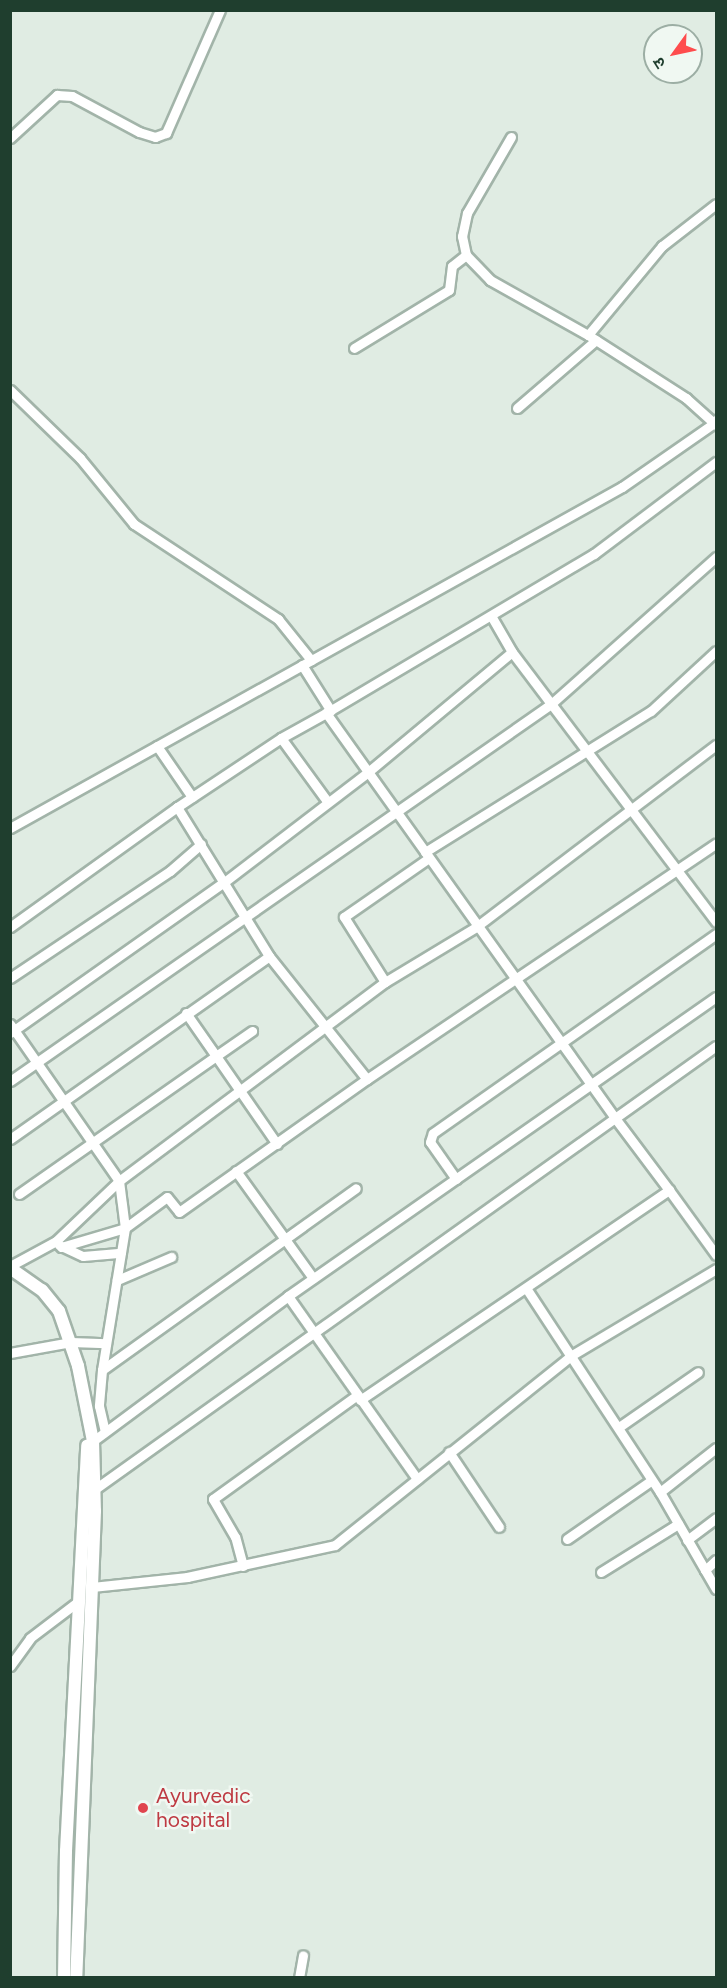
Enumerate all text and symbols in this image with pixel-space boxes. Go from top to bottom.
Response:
north arrow [643,24,703,84]
text: उ [649,54,670,72]
place label: Ayurvedic hospital [156,1783,251,1833]
marker: Ayurvedic hospital [134,1799,152,1817]

